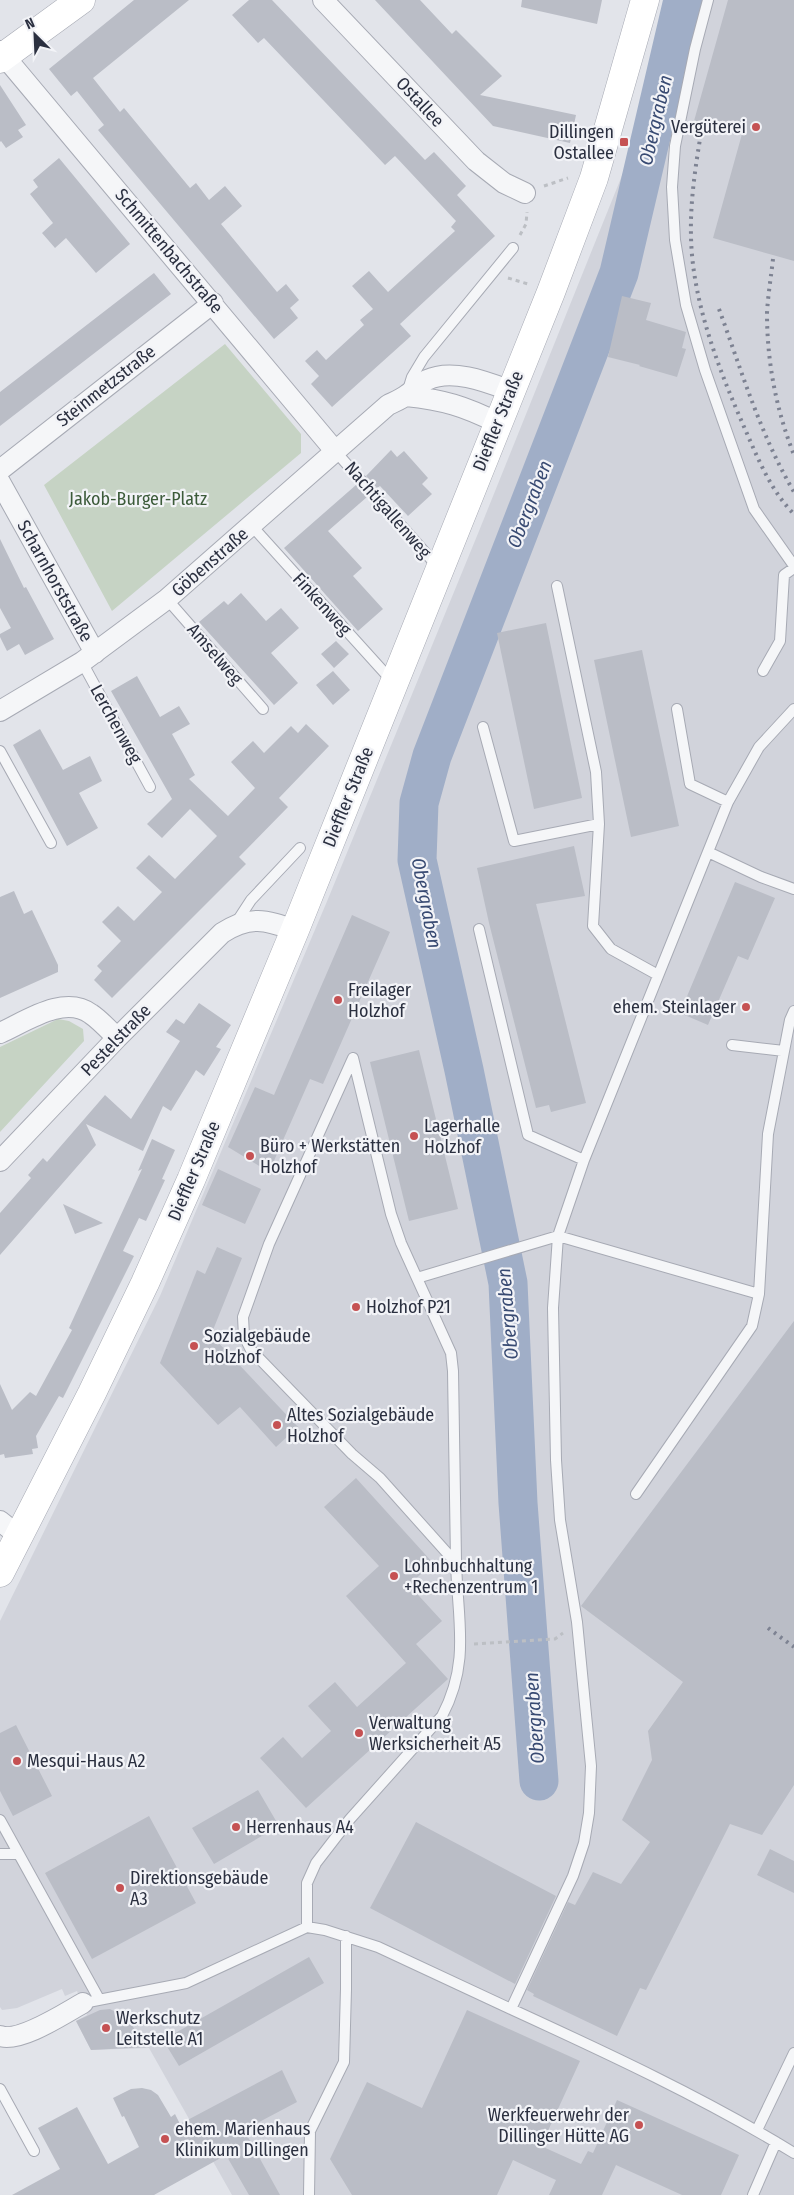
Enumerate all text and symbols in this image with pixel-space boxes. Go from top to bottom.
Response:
north arrow [10,10,60,60]
text: N [23,14,37,33]
street label: Ostallee [391,72,449,132]
water label: Obergraben [634,73,677,167]
place label: Vergüterei [671,116,746,138]
place label: Dillingen Ostallee [549,121,614,164]
marker: Vergüterei [750,121,762,133]
marker: Dillingen Ostallee [618,136,630,148]
street label: Schmittenbachstraße [110,184,228,318]
street label: Steinmetzstraße [52,340,160,432]
street label: Dieffler Straße [468,367,528,474]
street label: Nachtigallenweg [340,457,436,563]
water label: Obergraben [502,457,557,551]
park label: Jakob-Burger-Platz [69,488,207,510]
street label: Scharnhorststraße [12,516,98,646]
street label: Göbenstraße [167,523,253,601]
street label: Finkenweg [288,568,356,640]
street label: Amselweg [182,619,248,689]
street label: Lerchenweg [85,681,147,768]
street label: Dieffler Straße [318,743,378,850]
water label: Obergraben [406,856,447,950]
place label: Freilager Holzhof [348,979,412,1022]
marker: Freilager Holzhof [332,994,344,1006]
place label: ehem. Steinlager [613,996,737,1018]
street label: Pestelstraße [76,999,156,1081]
marker: ehem. Steinlager [740,1001,752,1013]
place label: Lagerhalle Holzhof [424,1115,500,1158]
street label: Dieffler Straße [163,1118,225,1224]
marker: Lagerhalle Holzhof [408,1130,420,1142]
place label: Büro + Werkstätten Holzhof [260,1135,400,1178]
marker: Büro + Werkstätten Holzhof [244,1150,256,1162]
water label: Obergraben [492,1267,523,1361]
place label: Holzhof P21 [366,1296,451,1318]
marker: Holzhof P21 [350,1301,362,1313]
place label: Sozialgebäude Holzhof [204,1325,311,1368]
marker: Sozialgebäude Holzhof [188,1340,200,1352]
place label: Altes Sozialgebäude Holzhof [287,1404,434,1447]
marker: Altes Sozialgebäude Holzhof [271,1419,283,1431]
place label: Lohnbuchhaltung +Rechenzentrum 1 [404,1555,538,1598]
marker: Lohnbuchhaltung +Rechenzentrum 1 [388,1570,400,1582]
water label: Obergraben [520,1671,549,1765]
place label: Verwaltung Werksicherheit A5 [369,1712,501,1755]
marker: Verwaltung Werksicherheit A5 [353,1727,365,1739]
place label: Mesqui-Haus A2 [27,1750,145,1772]
marker: Mesqui-Haus A2 [11,1755,23,1767]
place label: Herrenhaus A4 [246,1816,354,1838]
marker: Herrenhaus A4 [230,1821,242,1833]
place label: Direktionsgebäude A3 [130,1867,268,1910]
marker: Direktionsgebäude A3 [114,1882,126,1894]
place label: Werkschutz Leitstelle A1 [116,2007,203,2050]
marker: Werkschutz Leitstelle A1 [100,2022,112,2034]
place label: Werkfeuerwehr der Dillinger Hütte AG [488,2104,630,2147]
place label: ehem. Marienhaus Klinikum Dillingen [175,2118,311,2161]
marker: Werkfeuerwehr der Dillinger Hütte AG [633,2119,645,2131]
marker: ehem. Marienhaus Klinikum Dillingen [159,2133,171,2145]

